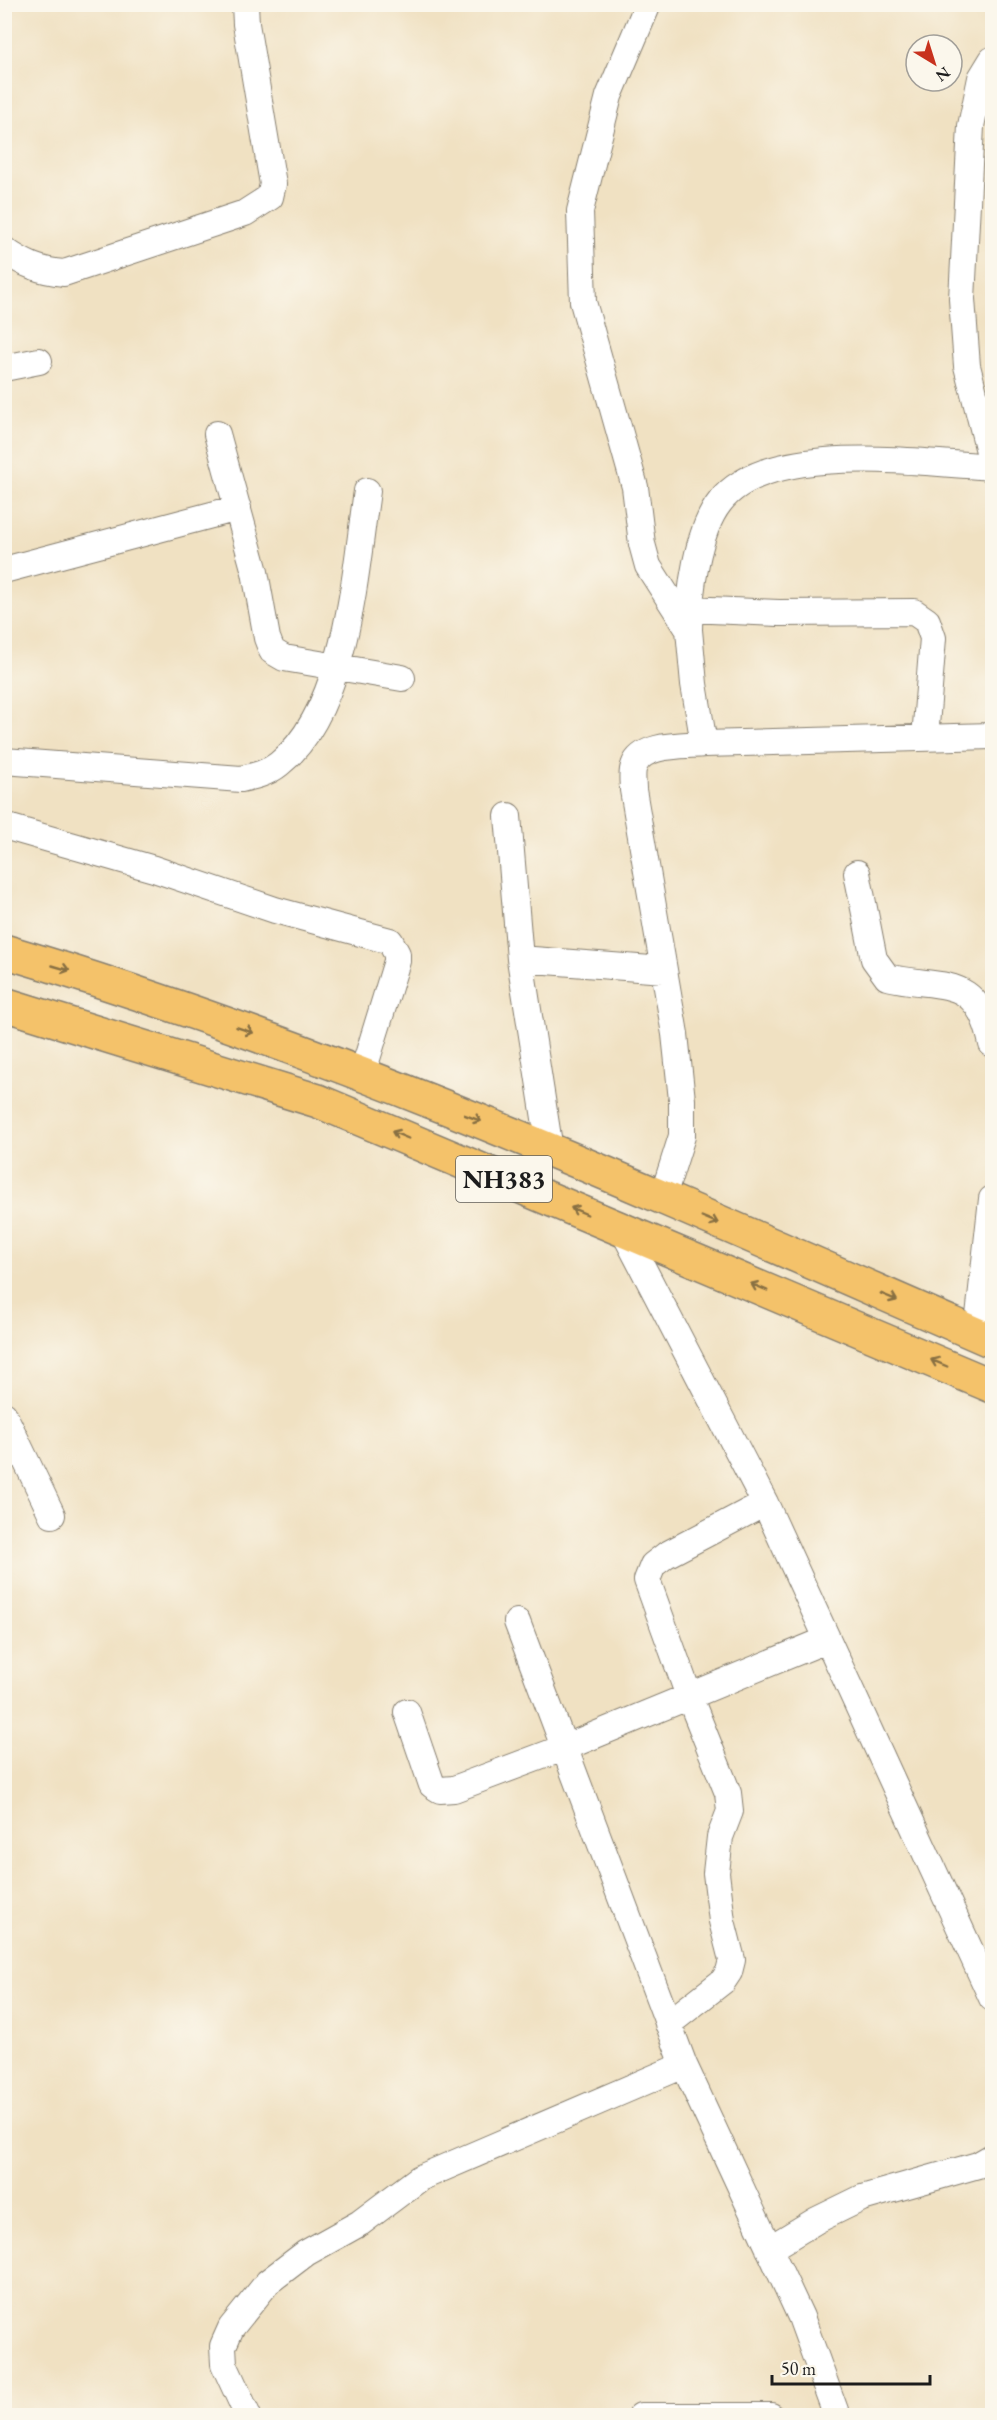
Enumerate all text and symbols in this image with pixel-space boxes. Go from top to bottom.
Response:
north arrow [904,33,964,93]
text: N [931,62,954,87]
one-way arrow [51,963,70,974]
one-way arrow [235,1026,254,1037]
one-way arrow [463,1113,482,1124]
one-way arrow [391,1129,409,1140]
road number: NH383 [456,1156,552,1202]
one-way arrow [571,1205,589,1216]
one-way arrow [701,1215,719,1226]
one-way arrow [750,1281,769,1292]
one-way arrow [880,1291,898,1303]
one-way arrow [930,1357,948,1368]
scale bar [772,2348,930,2386]
text: 50 m [781,2357,816,2380]

